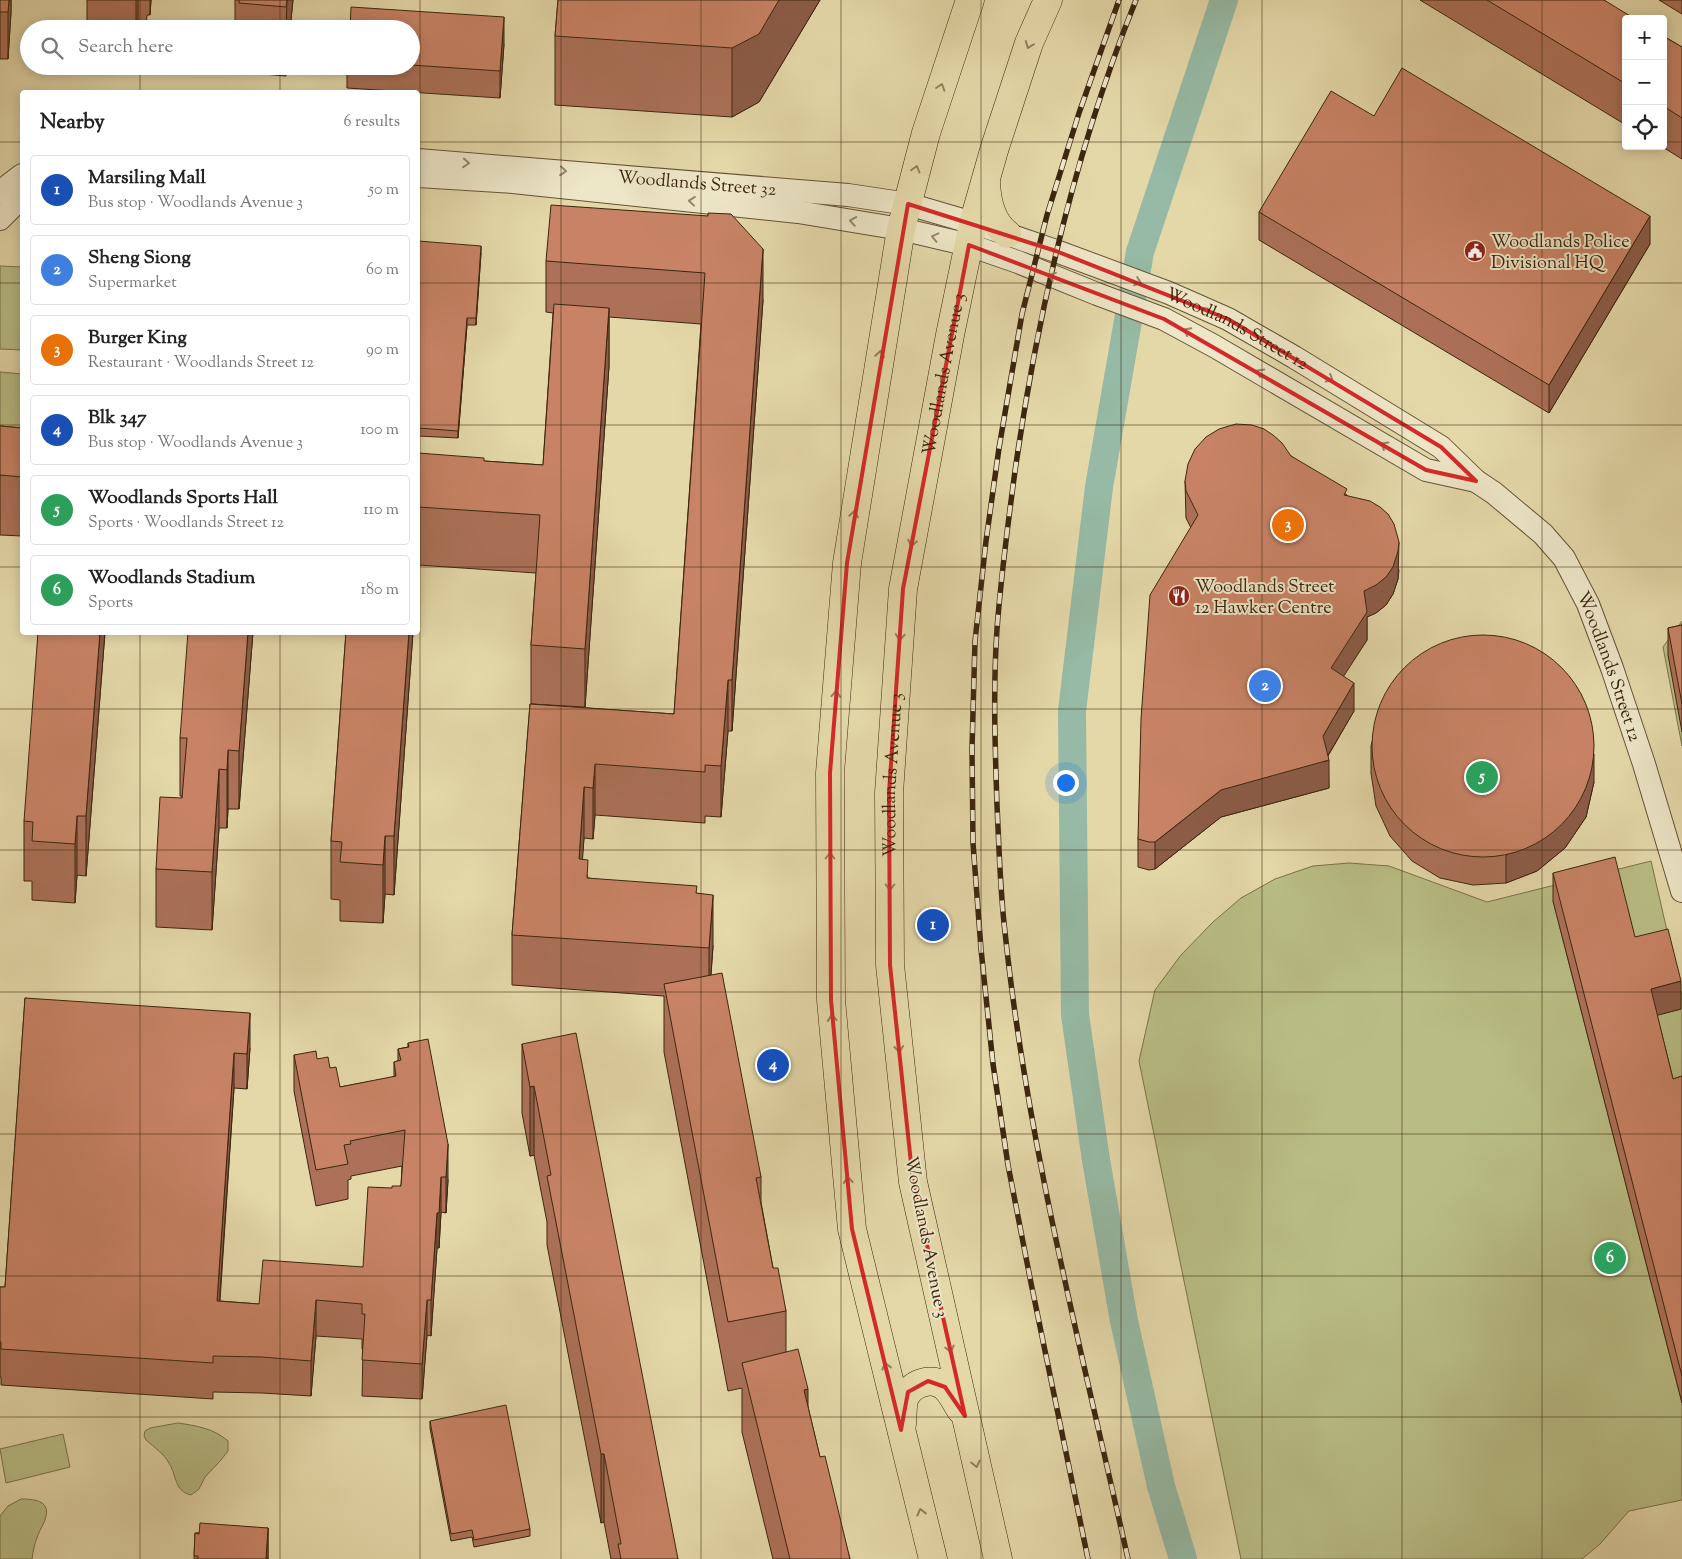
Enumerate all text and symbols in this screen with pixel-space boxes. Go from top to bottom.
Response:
map controls [1622,15,1667,150]
button: + [1622,15,1667,60]
search box [20,20,420,75]
icon: search [38,34,66,62]
text: Search here [78,34,173,61]
one-way arrow [1025,40,1035,48]
button: − [1622,60,1667,105]
one-way arrow [935,83,945,92]
button: locate [1622,105,1667,150]
text: Nearby [40,108,105,138]
text: 6 results [344,111,400,134]
one-way arrow [462,157,470,168]
text: Marsiling Mall [88,165,206,192]
one-way arrow [559,165,567,176]
street label: Woodlands Street 32 [617,165,778,204]
one-way arrow [911,165,921,173]
text: 1 [54,179,60,202]
text: 50 m [368,179,399,202]
text: Bus stop · Woodlands Avenue 3 [88,192,303,215]
one-way arrow [688,196,696,207]
one-way arrow [849,217,857,227]
place label: Woodlands Police Divisional HQ [1491,230,1630,277]
one-way arrow [931,232,939,243]
public building icon: Woodlands Police Divisional HQ [1463,239,1487,263]
text: Sheng Siong [88,245,191,272]
text: 2 [53,259,61,282]
text: 60 m [366,259,399,282]
one-way arrow [1048,271,1057,282]
text: Supermarket [88,272,177,295]
one-way arrow [1133,276,1142,286]
street label: Woodlands Street 12 [1161,282,1313,378]
street label: Woodlands Avenue 3 [917,291,973,457]
text: Burger King [88,325,187,352]
one-way arrow [1183,327,1192,337]
text: 3 [54,339,60,362]
text: 90 m [366,339,399,362]
one-way arrow [875,350,885,358]
text: Restaurant · Woodlands Street 12 [88,352,314,375]
one-way arrow [1256,369,1265,379]
one-way arrow [1325,373,1334,383]
text: Blk 347 [88,405,147,432]
text: 4 [53,419,61,442]
text: 100 m [360,419,399,442]
text: Bus stop · Woodlands Avenue 3 [88,432,303,455]
one-way arrow [1380,442,1389,452]
text: Woodlands Sports Hall [88,485,278,512]
text: 5 [54,499,60,522]
text: 110 m [363,499,399,522]
pin: 3 [1272,506,1304,544]
one-way arrow [849,510,859,519]
text: Sports · Woodlands Street 12 [88,512,284,535]
one-way arrow [907,538,917,547]
text: Woodlands Stadium [88,565,255,592]
place label: Woodlands Street 12 Hawker Centre [1195,575,1334,622]
text: 6 [53,579,61,602]
text: 180 m [360,579,399,602]
restaurant icon: Woodlands Street 12 Hawker Centre [1167,584,1191,608]
street label: Woodlands Street 12 [1569,587,1647,746]
text: Sports [88,592,133,615]
one-way arrow [894,634,905,642]
pin: 2 [1249,667,1281,705]
one-way arrow [830,690,841,698]
street label: Woodlands Avenue 3 [878,692,911,857]
pin: 5 [1466,758,1498,796]
your location [1053,770,1079,796]
one-way arrow [825,852,835,860]
one-way arrow [885,884,895,891]
pin: 1 [917,906,949,944]
one-way arrow [827,1014,838,1022]
one-way arrow [893,1045,904,1053]
pin: 4 [757,1046,789,1084]
street label: Woodlands Avenue 3 [897,1154,953,1320]
one-way arrow [842,1176,853,1184]
pin: 6 [1594,1239,1626,1277]
one-way arrow [944,1345,955,1354]
one-way arrow [881,1361,892,1370]
one-way arrow [970,1459,981,1468]
one-way arrow [916,1507,927,1516]

